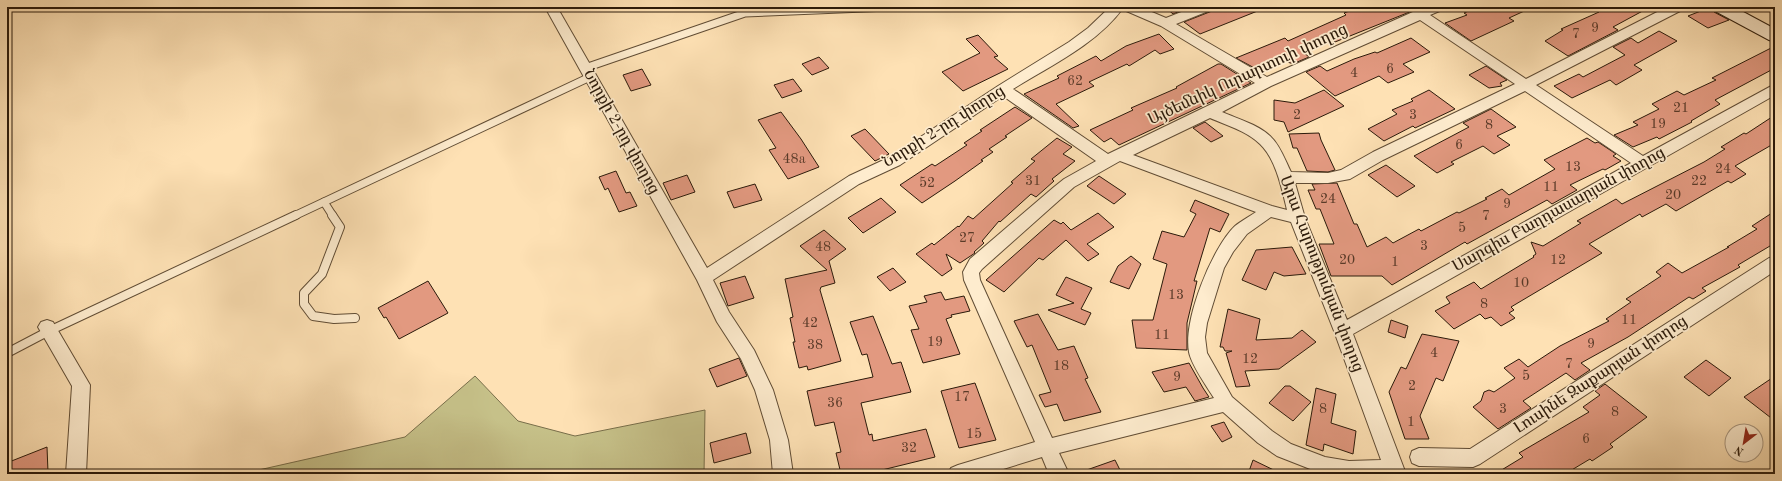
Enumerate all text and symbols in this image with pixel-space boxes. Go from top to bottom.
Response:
house number: 9 [1591,21,1599,35]
street label: Այծեմնիկ Ուրարտուի փողոց [1146,22,1350,128]
house number: 7 [1572,27,1580,41]
house number: 6 [1386,62,1394,76]
house number: 4 [1350,66,1358,80]
street label: Նորքի 2-րդ փողոց [580,67,662,197]
house number: 62 [1067,74,1083,88]
street label: Նորքի 2-րդ փողոց [880,83,1008,171]
house number: 21 [1673,101,1689,115]
house number: 2 [1293,108,1301,122]
house number: 3 [1409,108,1417,122]
house number: 19 [1650,117,1666,131]
house number: 8 [1485,118,1493,132]
house number: 6 [1455,138,1463,152]
street label: Սարգիս Բաղդասարյան փողոց [1450,145,1668,275]
house number: 48a [782,152,806,166]
house number: 13 [1565,160,1581,174]
house number: 24 [1715,162,1731,176]
house number: 31 [1025,174,1041,188]
street label: Արա Հարությունյան փողոց [1276,174,1366,374]
house number: 22 [1691,174,1707,188]
house number: 52 [919,176,935,190]
house number: 11 [1543,180,1559,194]
house number: 20 [1665,188,1681,202]
house number: 24 [1320,192,1336,206]
house number: 9 [1503,197,1511,211]
house number: 7 [1482,209,1490,223]
house number: 5 [1458,221,1466,235]
house number: 27 [959,231,975,245]
house number: 3 [1420,239,1428,253]
house number: 48 [815,240,831,254]
house number: 20 [1339,253,1355,267]
house number: 12 [1550,253,1566,267]
house number: 1 [1391,255,1399,269]
house number: 10 [1513,276,1529,290]
house number: 13 [1168,288,1184,302]
house number: 8 [1480,297,1488,311]
street label: Լուսինե Զաքարյան փողոց [1512,313,1690,437]
house number: 11 [1621,313,1637,327]
house number: 42 [802,316,818,330]
house number: 11 [1154,328,1170,342]
house number: 19 [927,335,943,349]
house number: 9 [1587,337,1595,351]
house number: 38 [807,338,823,352]
house number: 4 [1430,346,1438,360]
house number: 12 [1242,352,1258,366]
house number: 7 [1565,357,1573,371]
house number: 18 [1053,359,1069,373]
house number: 5 [1522,369,1530,383]
house number: 9 [1173,370,1181,384]
house number: 2 [1408,379,1416,393]
house number: 17 [954,390,970,404]
house number: 36 [827,396,843,410]
house number: 8 [1319,402,1327,416]
house number: 3 [1499,402,1507,416]
house number: 8 [1611,405,1619,419]
house number: 1 [1407,415,1415,429]
north arrow [1724,423,1764,463]
house number: 15 [966,427,982,441]
house number: 6 [1582,432,1590,446]
house number: 32 [901,441,917,455]
text: N [1733,443,1746,457]

